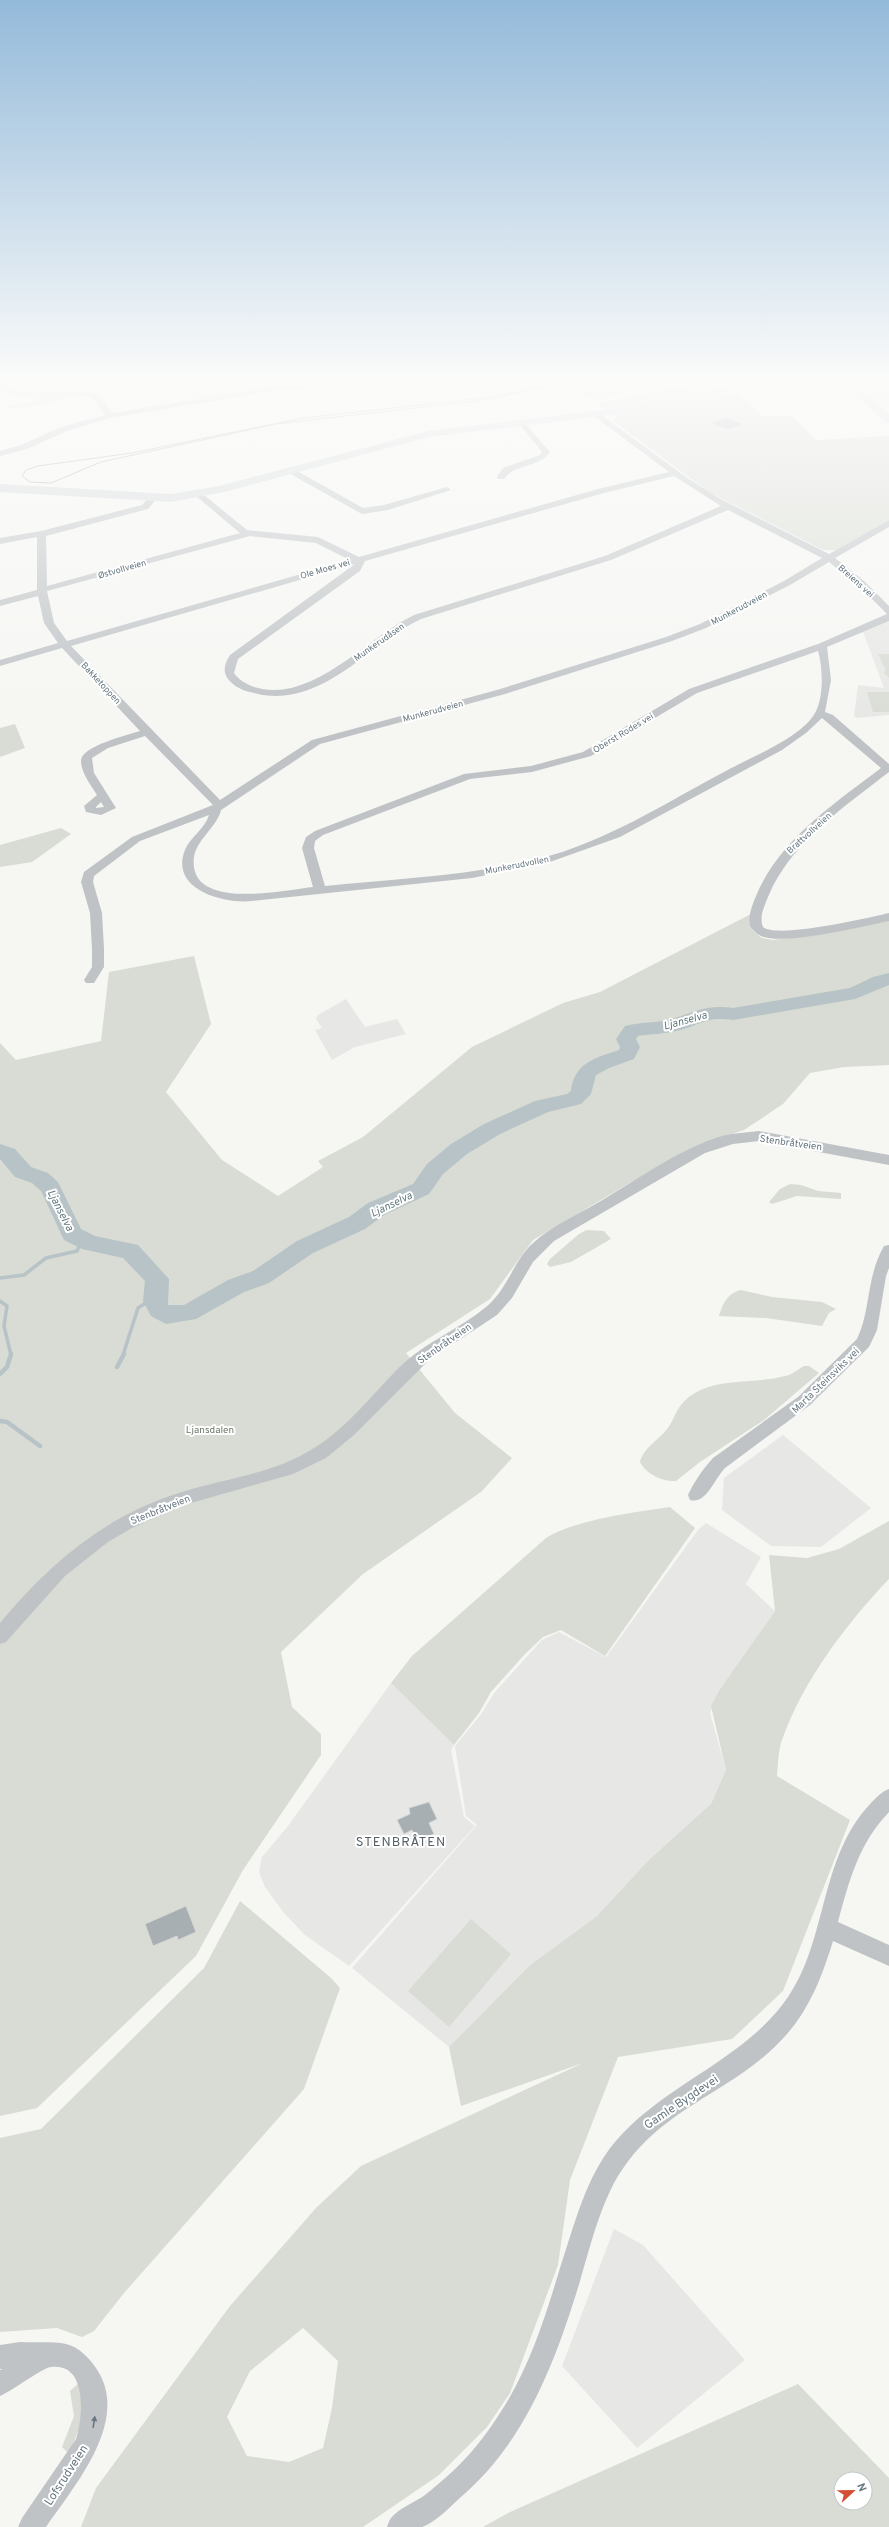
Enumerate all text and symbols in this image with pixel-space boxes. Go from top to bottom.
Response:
street label: Østvollveien [97,557,148,582]
street label: Ole Moes vei [299,557,351,582]
street label: Breiens vei [836,562,876,600]
street label: Munkerudveien [709,589,769,628]
street label: Munkerudåsen [352,621,407,664]
street label: Bakketoppen [78,660,123,707]
street label: Munkerudveien [402,698,465,725]
street label: Oberst Rodes vei [591,711,655,756]
street label: Brattvollveien [785,810,834,856]
street label: Munkerudvollen [484,854,550,877]
water label: Ljanselva [662,1008,709,1034]
street label: Stenbråtveien [759,1133,823,1154]
water label: Ljanselva [44,1187,77,1234]
water label: Ljanselva [368,1189,415,1221]
street label: Stenbråtveien [415,1321,474,1368]
street label: Marta Steinsviks vei [790,1346,863,1417]
park label: Ljansdalen [186,1424,234,1437]
street label: Stenbråtveien [129,1493,192,1528]
district label: STENBRÅTEN [356,1834,446,1851]
street label: Gamle Bygdevei [641,2072,722,2134]
one-way arrow [91,2416,97,2429]
street label: Lofsrudveien [41,2442,92,2509]
north arrow [833,2471,873,2511]
text: N [853,2481,869,2494]

